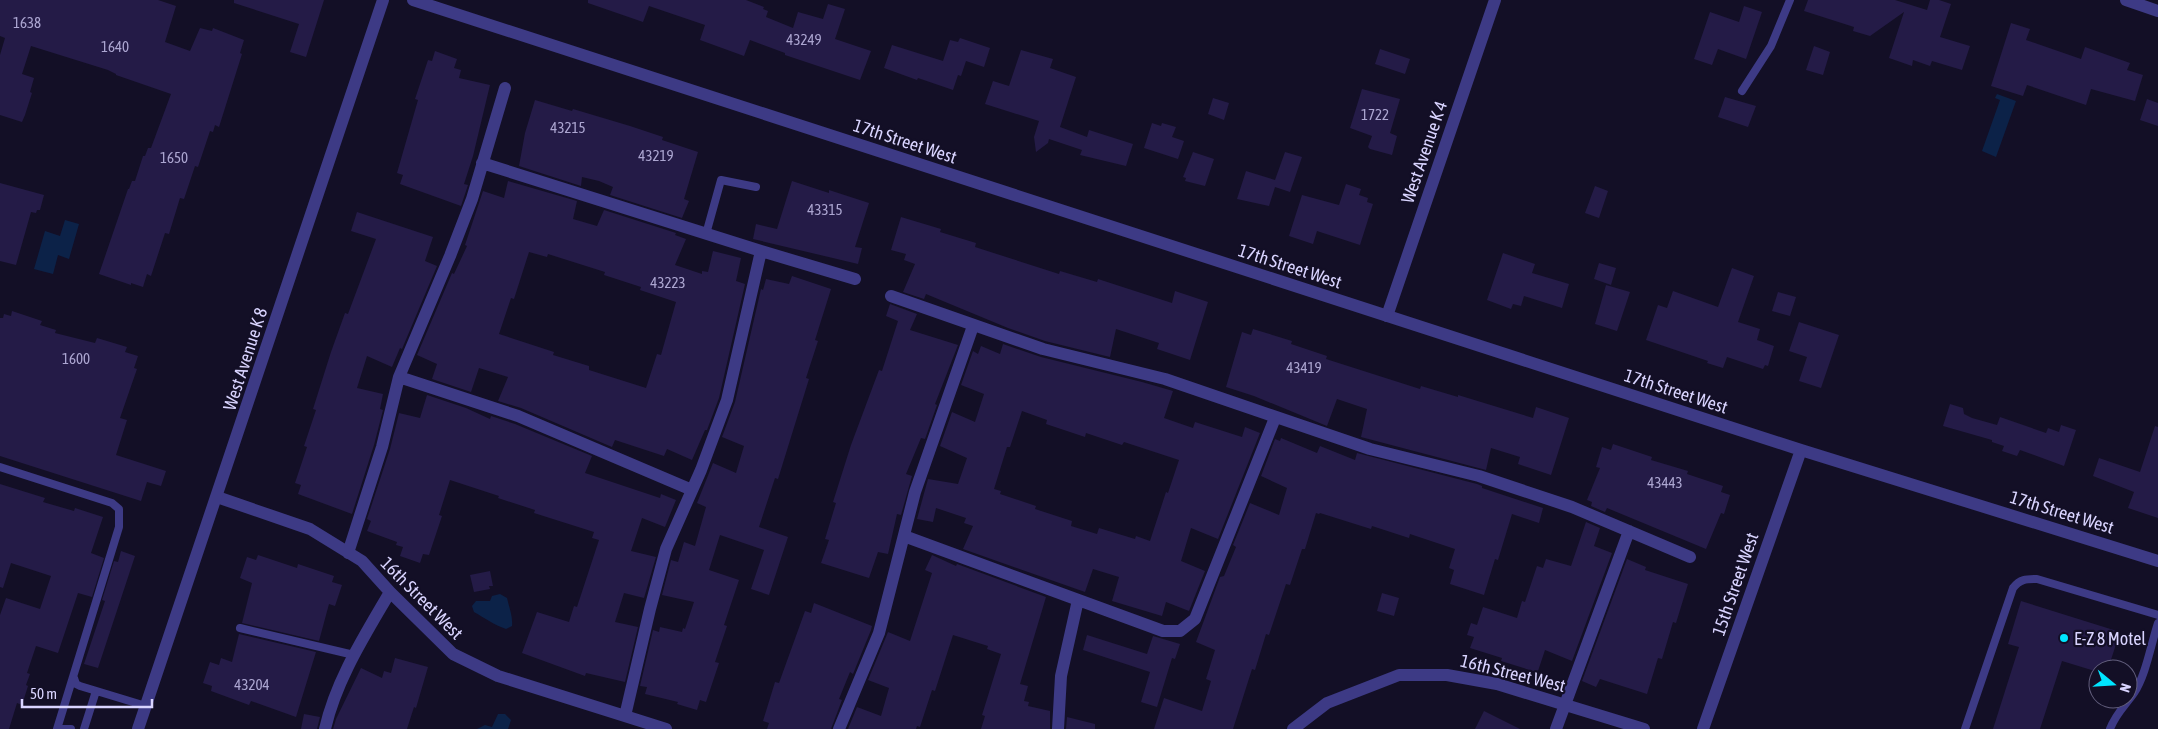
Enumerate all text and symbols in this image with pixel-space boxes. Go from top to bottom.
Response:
house number: 1638 [13,14,41,31]
house number: 43249 [786,31,822,48]
house number: 1640 [101,38,129,55]
street label: West Avenue K 4 [1397,98,1451,206]
house number: 1722 [1361,106,1389,123]
street label: 17th Street West [851,114,959,168]
house number: 43215 [550,119,586,136]
house number: 43219 [638,147,674,164]
house number: 1650 [160,149,188,166]
house number: 43315 [807,201,843,218]
street label: 17th Street West [1236,239,1344,293]
house number: 43223 [650,274,686,291]
street label: West Avenue K 8 [219,305,271,413]
house number: 1600 [62,350,90,367]
house number: 43419 [1286,359,1322,376]
street label: 17th Street West [1622,364,1730,418]
house number: 43443 [1647,474,1683,491]
street label: 17th Street West [2008,486,2116,538]
street label: 15th Street West [1708,530,1762,638]
street label: 16th Street West [377,553,467,643]
place label: E-Z 8 Motel [2074,628,2146,649]
marker: E-Z 8 Motel [2058,632,2070,644]
street label: 16th Street West [1458,650,1568,696]
north arrow [2088,659,2138,709]
scale bar [22,676,152,708]
house number: 43204 [234,676,270,693]
text: N [2116,682,2134,694]
text: 50 m [30,685,57,702]

